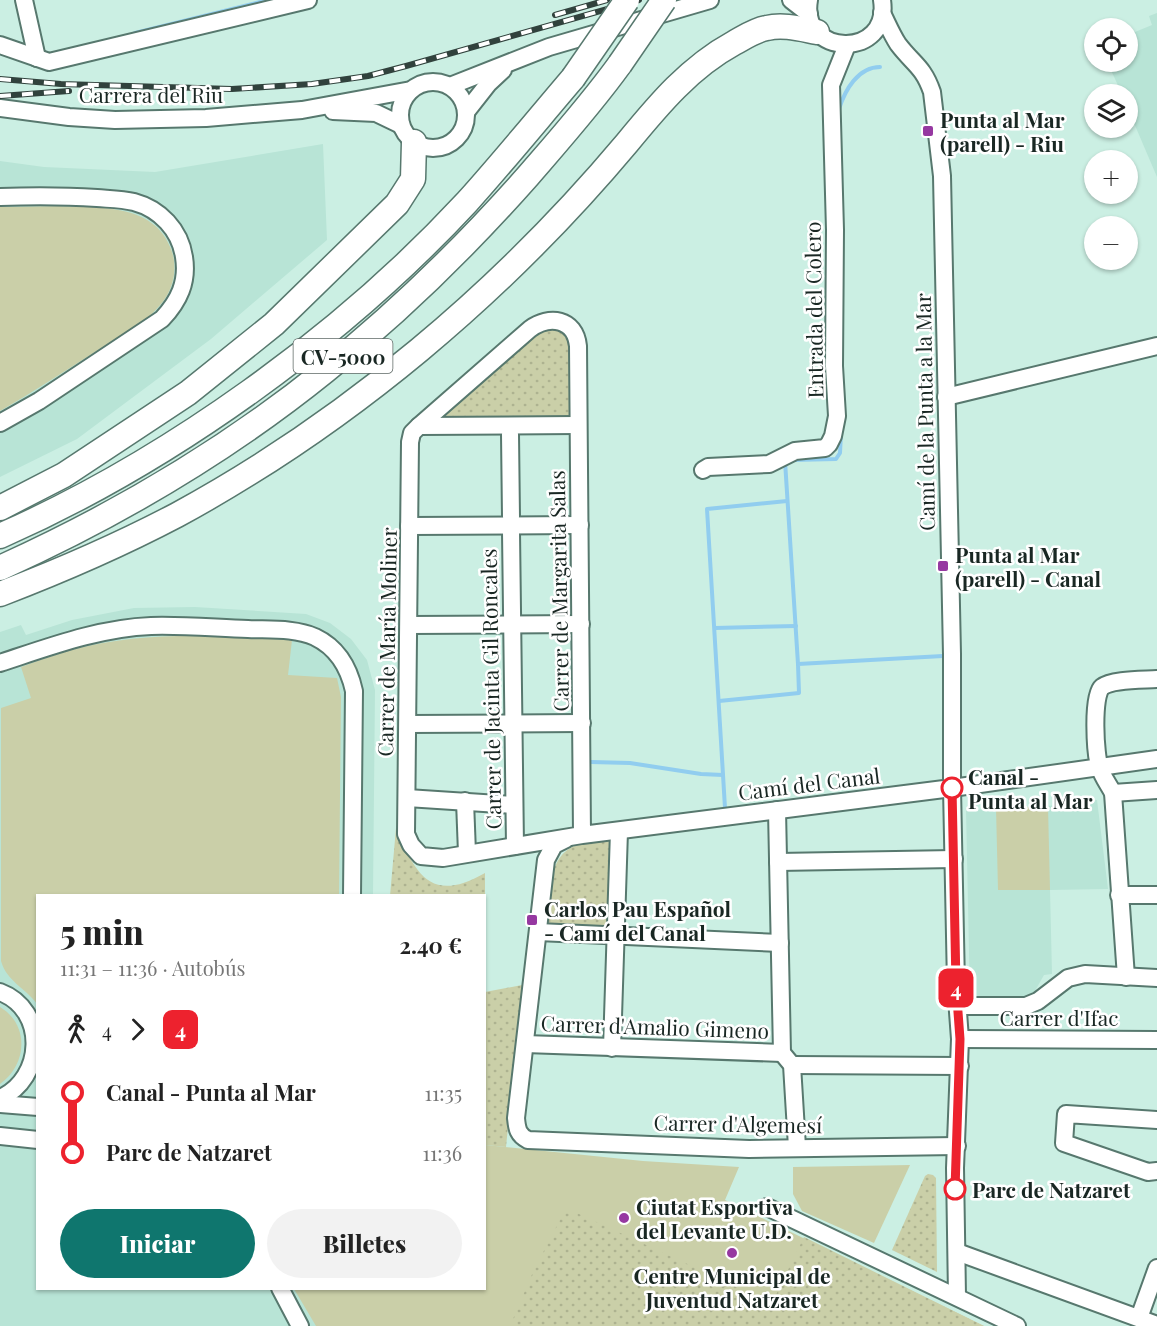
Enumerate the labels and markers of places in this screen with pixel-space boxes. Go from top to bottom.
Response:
place label: Punta al Mar (parell) - Riu [940,105,1065,157]
marker: Punta al Mar (parell) - Riu [921,124,935,138]
place label: Punta al Mar (parell) - Canal [955,540,1101,592]
marker: Punta al Mar (parell) - Canal [936,559,950,573]
place label: Canal - Punta al Mar [968,762,1093,814]
marker: Canal - Punta al Mar [941,777,963,799]
place label: Carlos Pau Español - Camí del Canal [544,894,731,946]
marker: Carlos Pau Español - Camí del Canal [525,913,539,927]
place label: Parc de Natzaret [972,1175,1131,1203]
marker: Parc de Natzaret [944,1178,966,1200]
place label: Ciutat Esportiva del Levante U.D. [636,1192,793,1244]
marker: Ciutat Esportiva del Levante U.D. [617,1211,631,1225]
marker: Centre Municipal de Juventud Natzaret [725,1246,739,1260]
place label: Centre Municipal de Juventud Natzaret [633,1261,831,1313]

